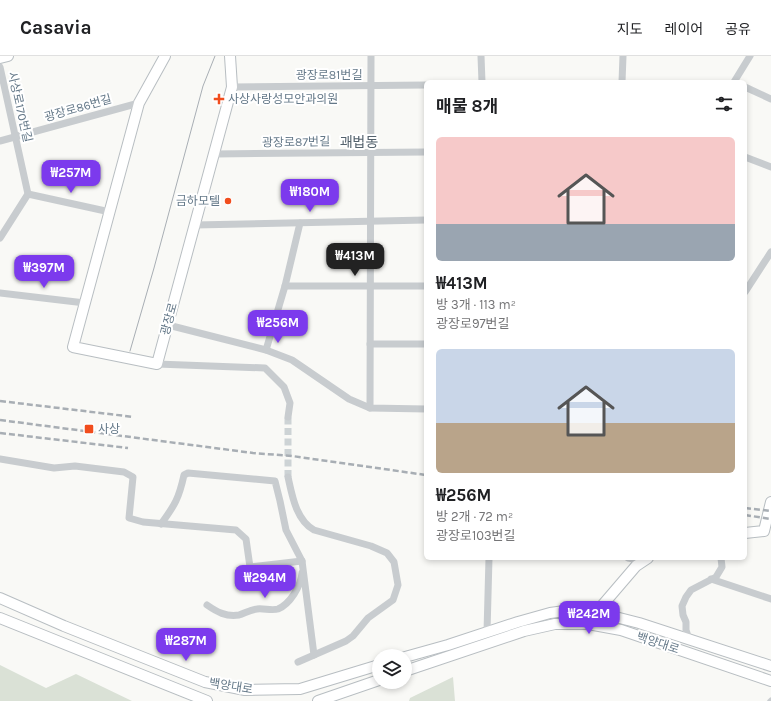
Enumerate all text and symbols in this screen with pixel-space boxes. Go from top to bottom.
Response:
text: Casavia [20,17,92,39]
text: 지도 [617,21,643,38]
text: 레이어 [665,21,703,38]
text: 공유 [725,21,751,38]
street label: 광장로81번길 [296,68,362,82]
street label: 사상로170번길 [5,70,35,144]
street label: 광장로86번길 [43,92,113,124]
place label: 사상사랑성모안과의원 [228,92,338,106]
marker: 사상사랑성모안과의원 [213,93,225,105]
icon: filters [713,93,735,115]
text: 매물 8개 [436,96,498,116]
street label: 광장로87번길 [262,134,330,150]
district label: 괘법동 [340,134,378,151]
pin: ₩257M [43,160,99,194]
icon: home [550,163,622,235]
text: ₩257M [51,165,91,180]
pin: ₩180M [282,179,338,213]
text: ₩180M [290,184,330,199]
place label: 금하모텔 [176,194,220,208]
marker: 금하모텔 [223,196,233,206]
pin: ₩413M [327,243,383,277]
text: ₩413M [335,248,375,263]
pin: ₩397M [16,255,72,289]
text: ₩397M [23,260,65,275]
text: ₩413M [436,273,488,293]
text: 방 3개 · 113 m² [436,297,516,312]
street label: 광장로 [158,301,180,337]
pin: ₩256M [250,310,306,344]
text: ₩256M [257,315,299,330]
text: 광장로97번길 [436,316,509,331]
icon: home [550,375,622,447]
place label: 사상 [98,422,120,436]
marker: 사상 [83,423,95,435]
text: ₩256M [436,485,491,505]
text: 방 2개 · 72 m² [436,509,513,524]
text: 광장로103번길 [436,528,516,543]
pin: ₩294M [237,565,293,599]
text: ₩294M [244,570,286,585]
pin: ₩242M [561,601,617,635]
text: ₩242M [568,606,610,621]
pin: ₩287M [158,628,214,662]
street label: 백양대로 [635,630,681,656]
text: ₩287M [165,633,207,648]
map controls [372,649,412,689]
button: layers [372,649,412,689]
street label: 백양대로 [208,676,254,696]

